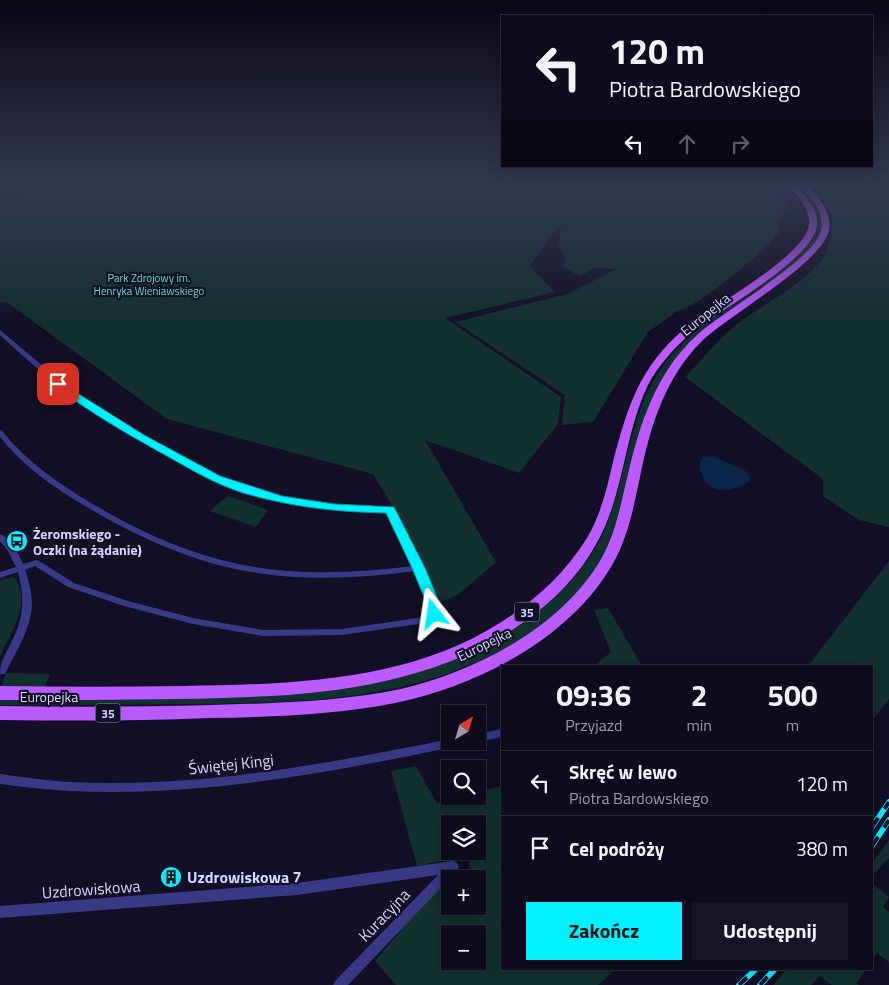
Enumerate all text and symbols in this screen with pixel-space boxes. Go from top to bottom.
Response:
text: 120 m [609,24,705,78]
icon: left [526,35,591,100]
text: Piotra Bardowskiego [609,72,801,106]
icon: left [620,130,648,158]
icon: ahead [673,130,701,158]
icon: right [726,130,754,158]
park label: Park Zdrojowy im. Henryka Wieniawskiego [94,270,205,299]
street label: Europejka [676,287,734,341]
pin [37,363,79,405]
icon: arrive [44,370,72,398]
place label: Żeromskiego - Oczki (na żądanie) [33,523,142,560]
bus stop icon: Żeromskiego - Oczki (na żądanie) [5,529,29,553]
position arrow [407,587,459,639]
road number: 35 [514,602,540,622]
street label: Europejka [453,622,515,666]
text: 09:36 [556,672,631,718]
text: 2 [691,672,708,718]
text: 500 [767,672,818,718]
street label: Europejka [20,686,78,707]
road number: 35 [96,704,120,722]
north arrow [441,705,486,750]
map controls [441,705,486,970]
text: Przyjazd [565,713,622,737]
text: min [686,713,712,737]
text: m [786,713,799,737]
street label: Świętej Kingi [187,748,275,780]
text: Skręć w lewo [569,757,677,786]
button: search [441,760,486,805]
icon: left [526,769,554,797]
text: 120 m [796,769,848,798]
text: Piotra Bardowskiego [569,786,709,810]
button: layers [441,815,486,860]
icon: arrive [526,834,554,862]
text: Cel podróży [569,834,664,863]
text: 380 m [796,834,848,863]
building icon: Uzdrowiskowa 7 [159,865,183,889]
place label: Uzdrowiskowa 7 [187,865,302,889]
button: + [441,870,486,915]
street label: Uzdrowiskowa [41,874,141,904]
street label: Kuracyjna [353,883,415,947]
button: Zakończ [526,902,682,960]
button: Udostępnij [692,902,848,960]
button: − [441,925,486,970]

